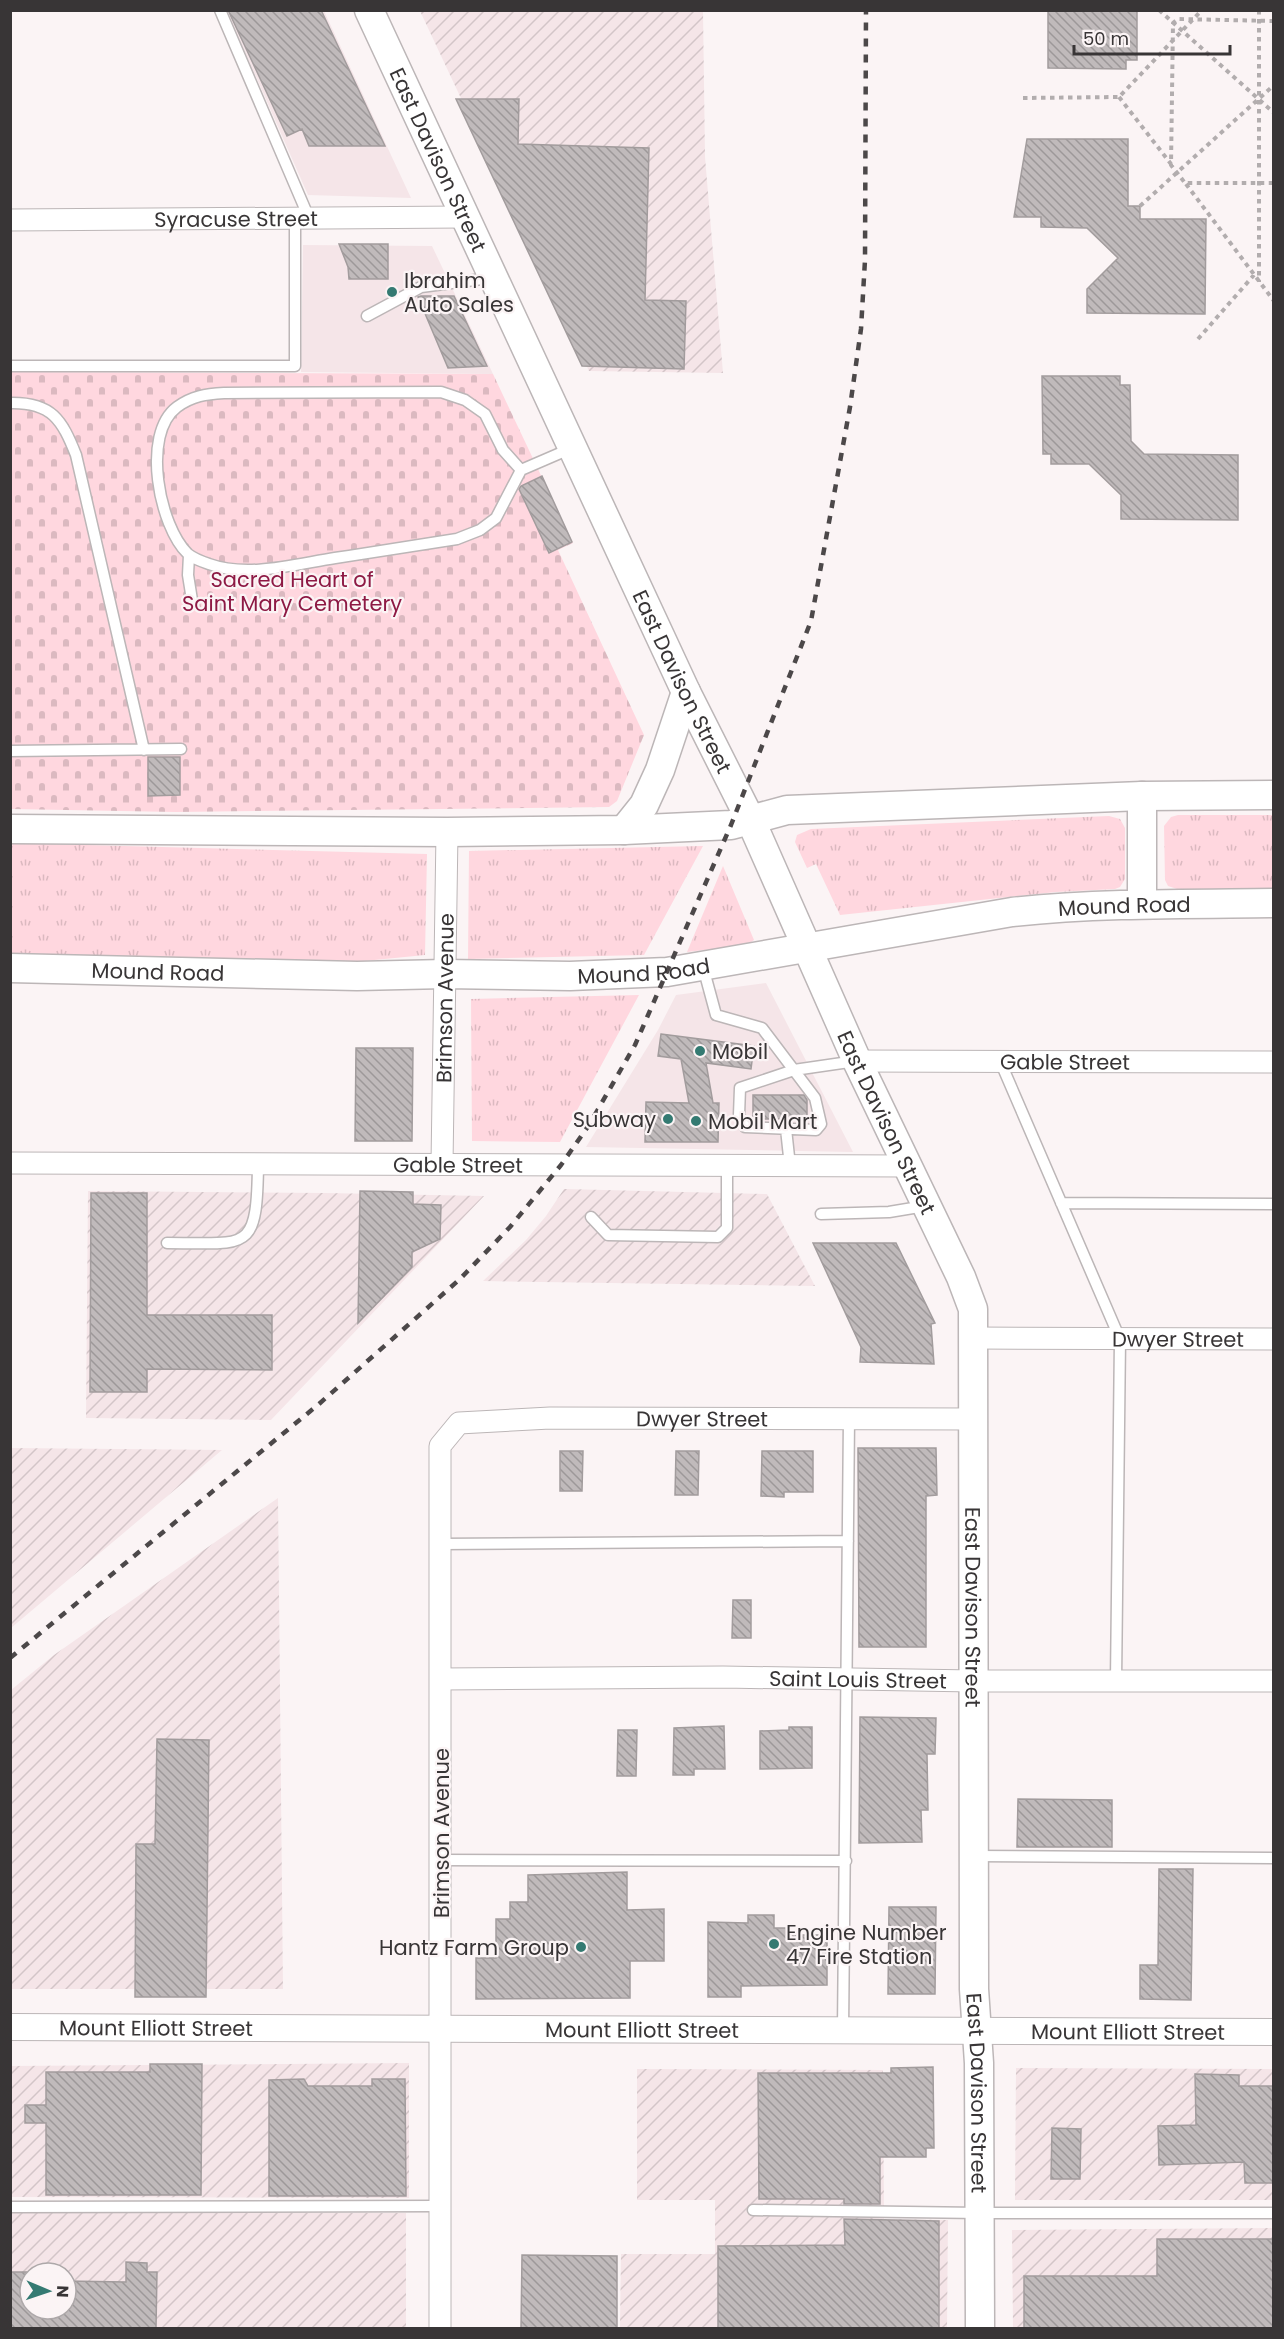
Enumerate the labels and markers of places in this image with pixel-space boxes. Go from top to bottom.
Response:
place label: Ibrahim Auto Sales [404,266,514,319]
marker: Ibrahim Auto Sales [385,285,399,299]
place label: Mobil [712,1037,768,1066]
marker: Mobil [693,1044,707,1058]
place label: Subway [573,1105,656,1134]
place label: Mobil Mart [708,1107,817,1136]
marker: Subway [661,1112,675,1126]
marker: Mobil Mart [689,1114,703,1128]
place label: Engine Number 47 Fire Station [786,1918,947,1971]
place label: Hantz Farm Group [379,1933,569,1962]
marker: Engine Number 47 Fire Station [767,1937,781,1951]
marker: Hantz Farm Group [574,1940,588,1954]

